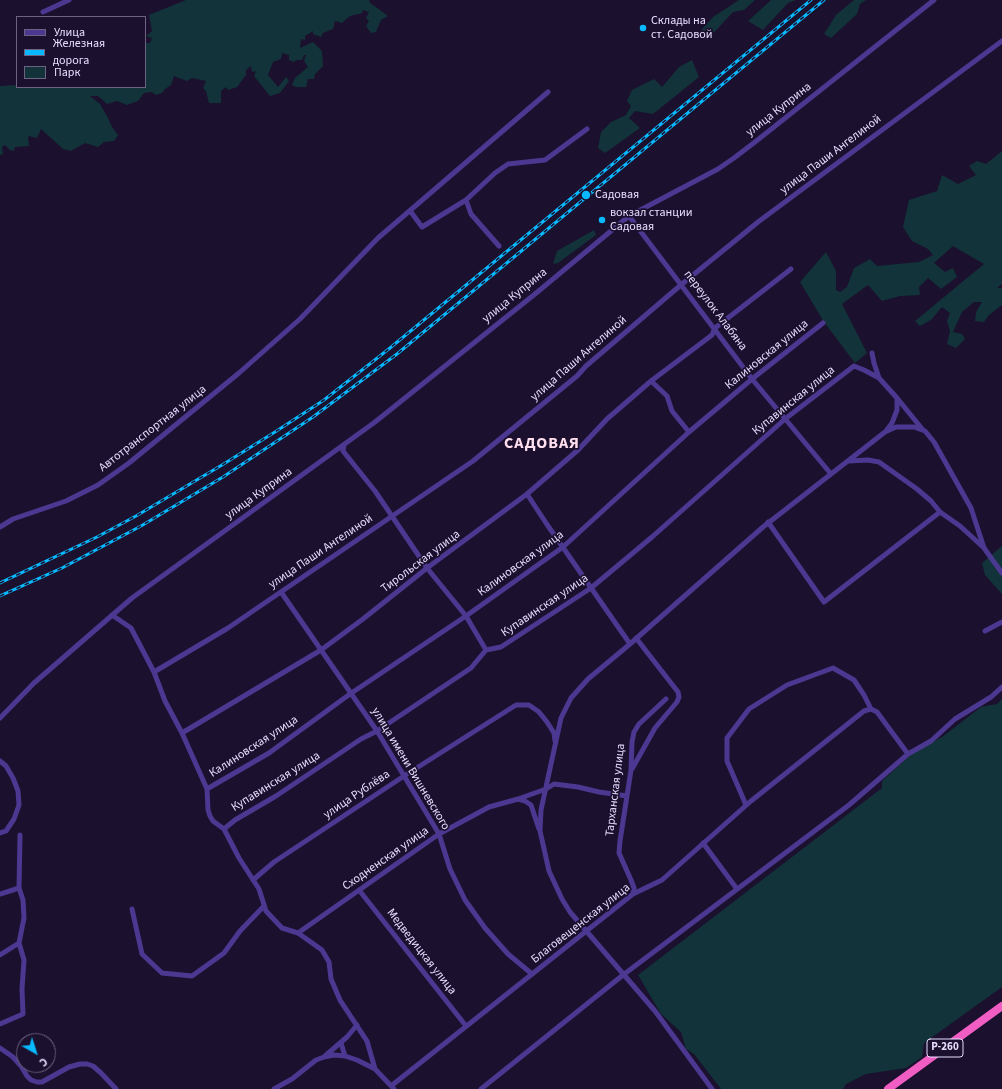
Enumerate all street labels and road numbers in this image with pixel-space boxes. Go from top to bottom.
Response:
street label: улица Куприна [743,80,815,140]
street label: улица Паши Ангелиной [778,112,884,198]
street label: улица Куприна [480,266,550,326]
street label: переулок Алабяна [680,268,750,354]
street label: улица Паши Ангелиной [528,313,630,405]
street label: Калиновская улица [722,317,812,393]
street label: Купавинская улица [750,363,838,439]
street label: Автотранспортная улица [96,383,210,475]
street label: улица Куприна [223,465,295,523]
street label: улица Паши Ангелиной [266,512,376,592]
street label: Тирольская улица [379,528,463,596]
street label: Калиновская улица [475,528,567,600]
street label: Купавинская улица [499,572,591,640]
street label: улица имени Вишневского [368,705,452,833]
street label: Калиновская улица [207,713,301,781]
street label: Тарханская улица [603,743,629,837]
street label: Купавинская улица [229,749,323,815]
street label: улица Рублёва [321,767,393,823]
street label: Сходненская улица [340,824,432,894]
street label: Благовещенская улица [529,881,633,967]
street label: Медведицкая улица [383,906,459,998]
road number: Р-260 [927,1039,963,1057]

